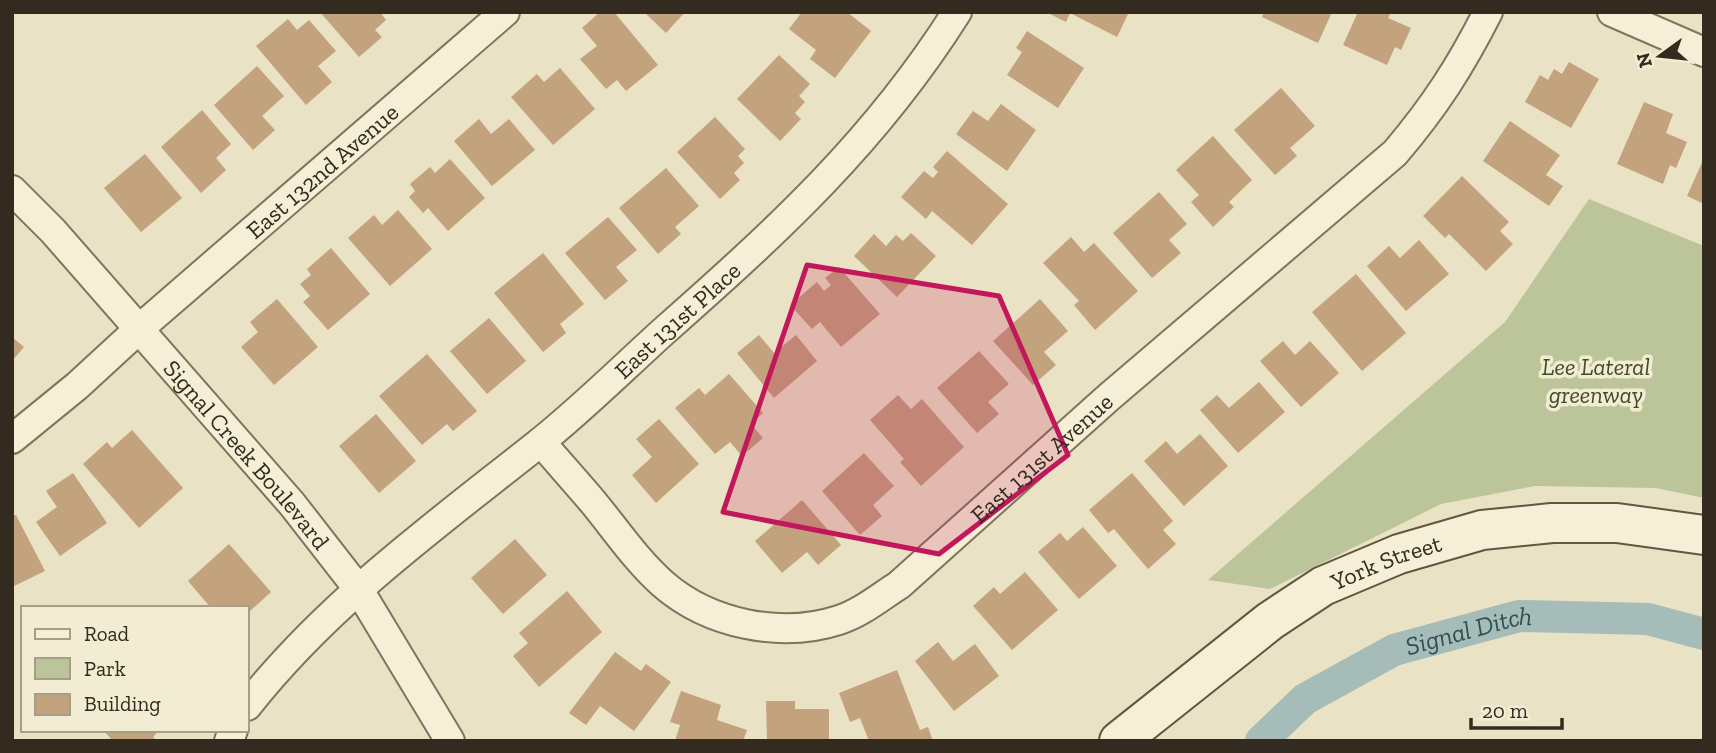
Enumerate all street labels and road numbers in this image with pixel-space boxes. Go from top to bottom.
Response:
street label: East 132nd Avenue [240,97,404,244]
street label: East 131st Place [608,255,746,384]
street label: Signal Creek Boulevard [158,354,336,555]
street label: East 131st Avenue [964,387,1118,529]
street label: York Street [1325,528,1445,596]

